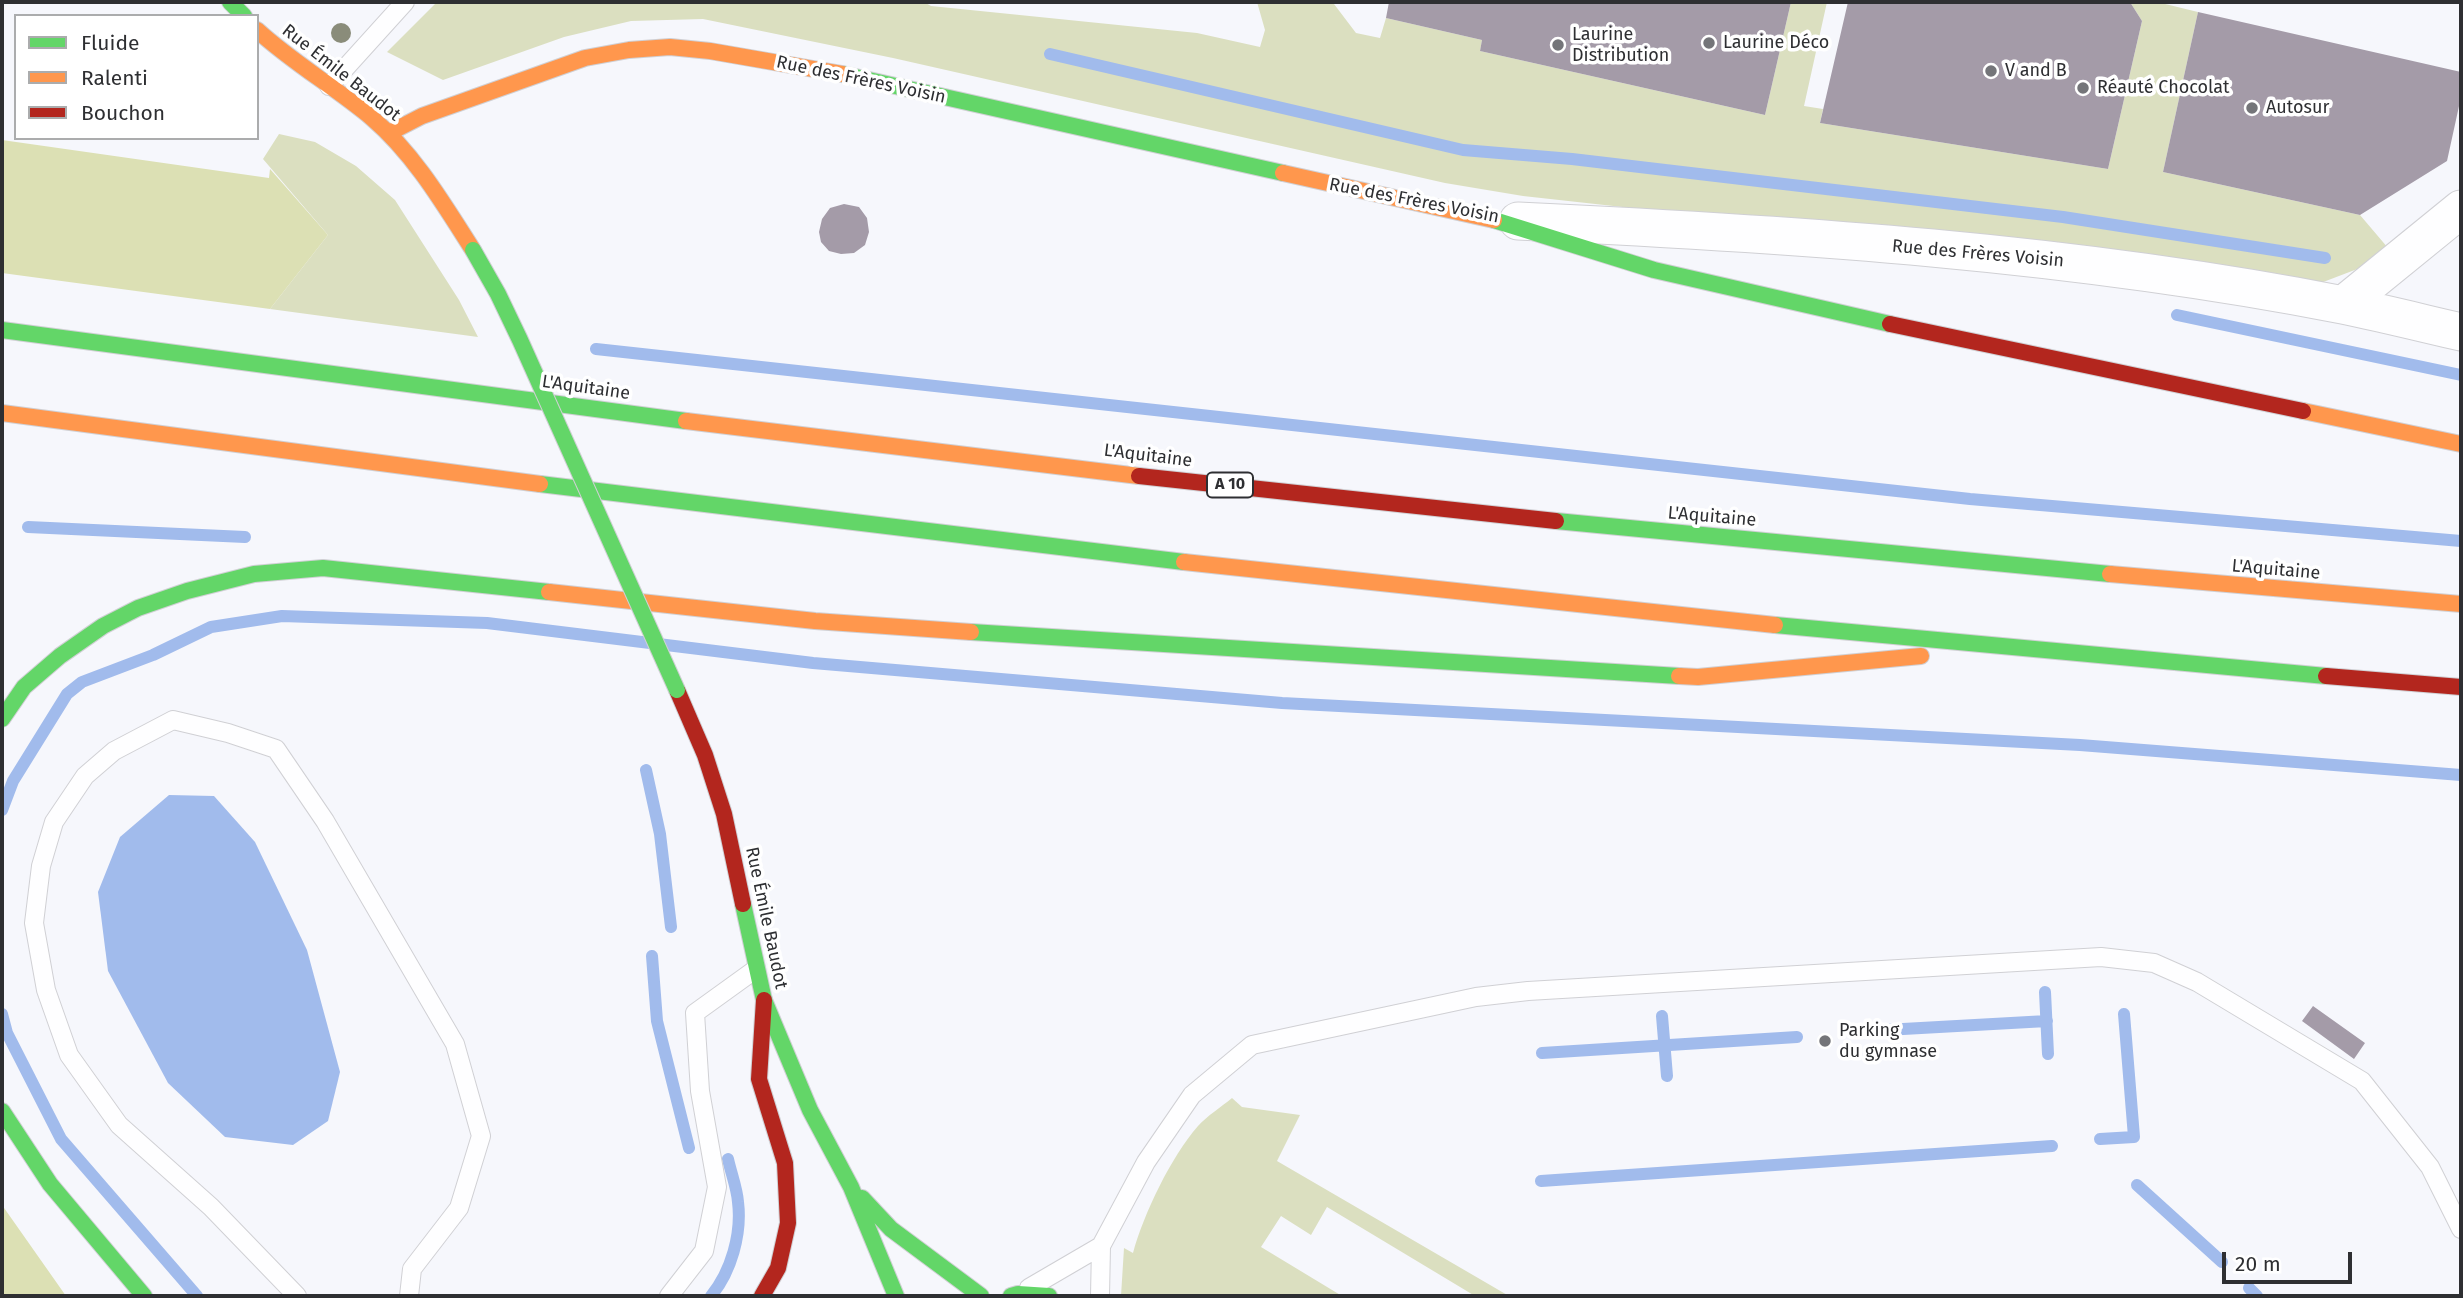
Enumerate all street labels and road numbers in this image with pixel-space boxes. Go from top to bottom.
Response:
street label: Rue Émile Baudot [277,20,405,126]
street label: Rue des Frères Voisin [774,51,948,109]
street label: Rue des Frères Voisin [1327,174,1501,228]
street label: Rue des Frères Voisin [1891,236,2065,272]
street label: L'Aquitaine [541,371,631,405]
street label: L'Aquitaine [1103,440,1193,472]
road number: A 10 [1207,472,1253,498]
street label: L'Aquitaine [1667,502,1757,532]
street label: L'Aquitaine [2231,555,2321,585]
street label: Rue Émile Baudot [740,845,792,991]

